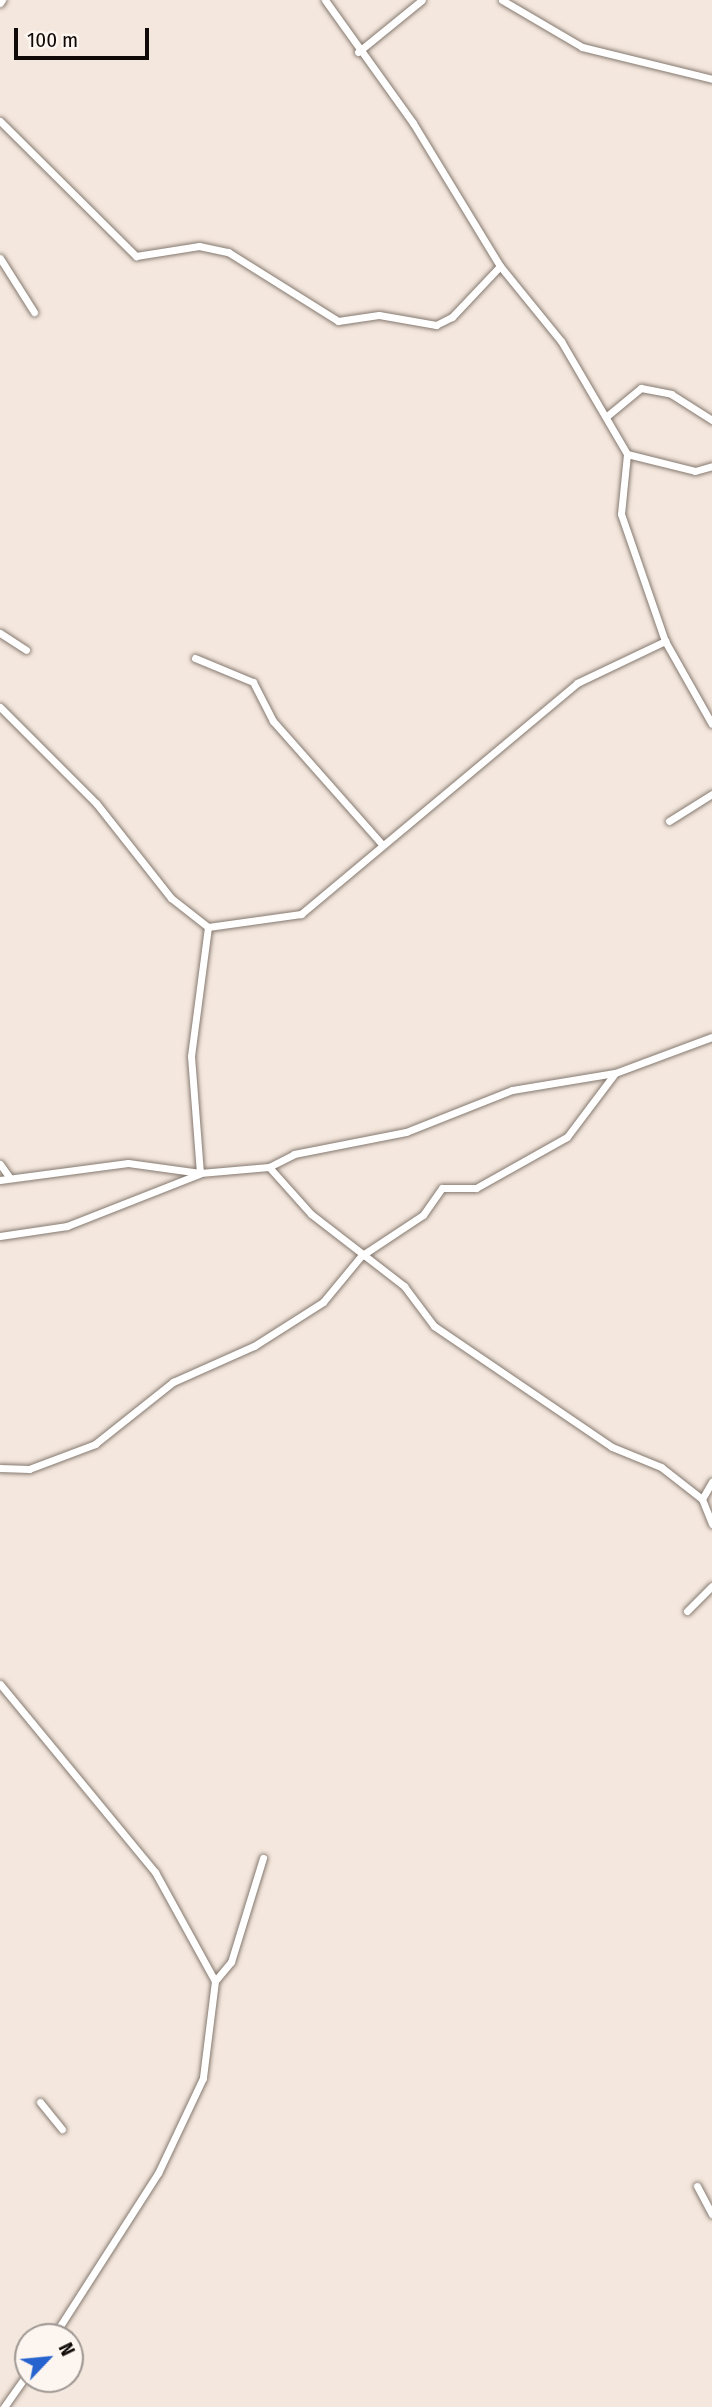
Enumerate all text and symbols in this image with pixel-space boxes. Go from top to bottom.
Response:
scale bar [18,14,152,58]
text: 100 m [27,27,78,53]
north arrow [14,2323,84,2393]
text: N [54,2339,79,2360]

